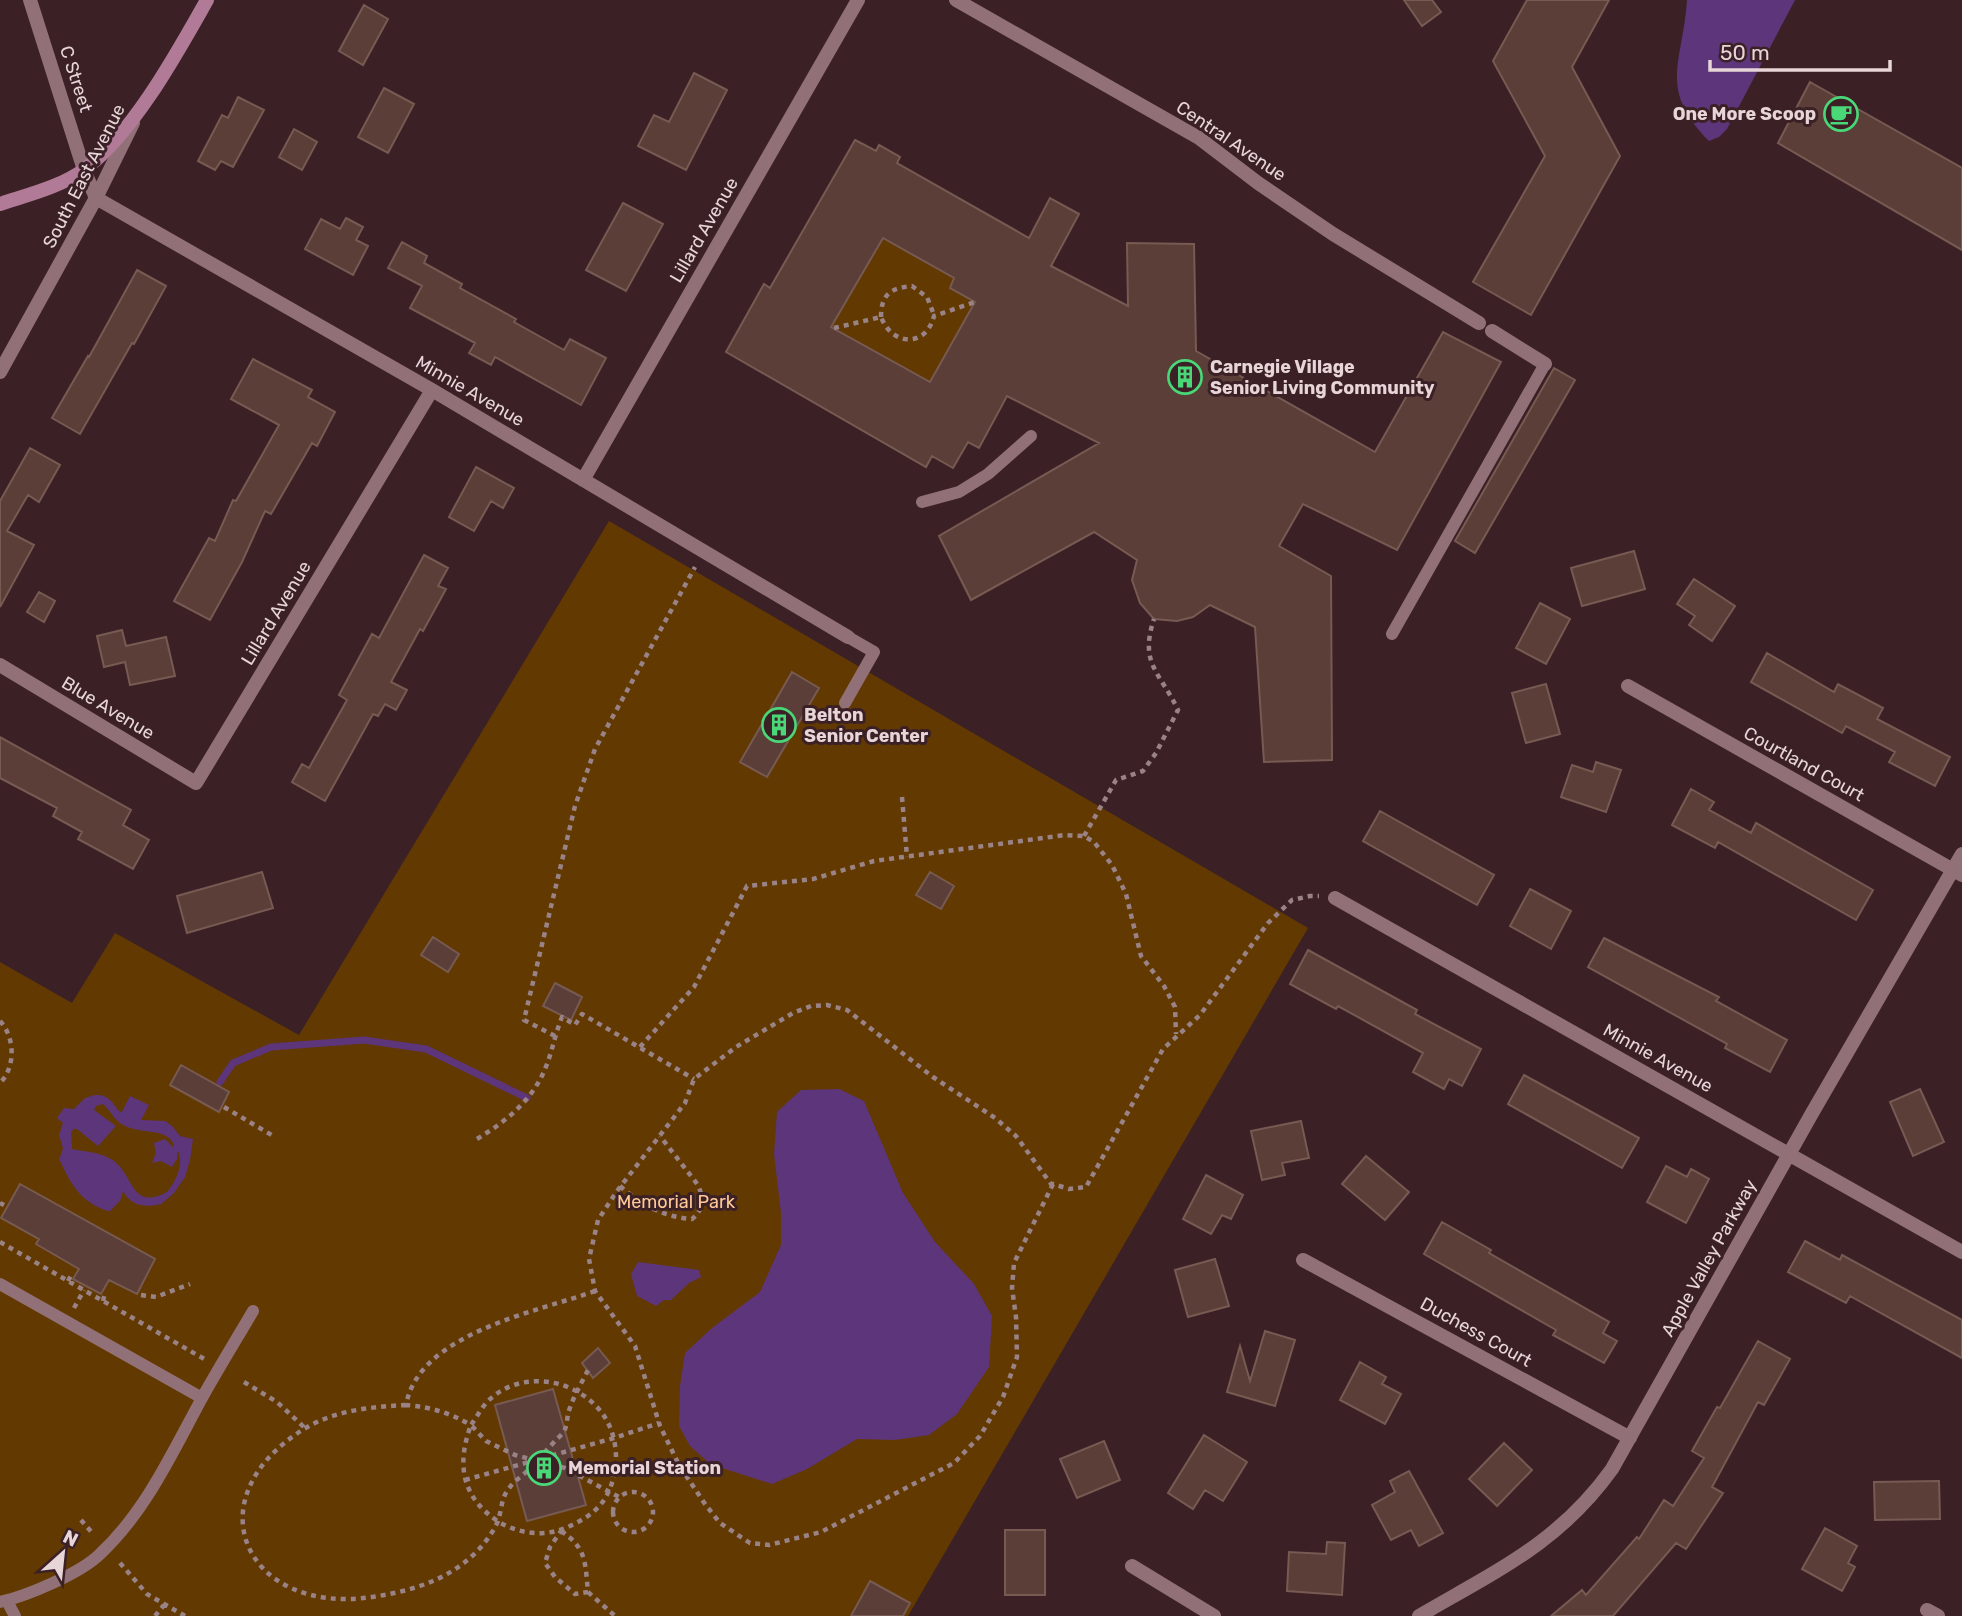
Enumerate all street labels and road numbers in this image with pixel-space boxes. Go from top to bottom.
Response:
street label: C Street [55,43,97,115]
street label: Central Avenue [1172,96,1290,186]
street label: South East Avenue [38,100,130,252]
street label: Lillard Avenue [665,174,743,286]
street label: Minnie Avenue [412,351,528,431]
street label: Lillard Avenue [236,557,316,669]
street label: Blue Avenue [58,672,158,744]
street label: Courtland Court [1740,722,1868,806]
street label: Minnie Avenue [1599,1019,1717,1097]
street label: Apple Valley Parkway [1657,1176,1761,1340]
street label: Duchess Court [1416,1292,1536,1372]

